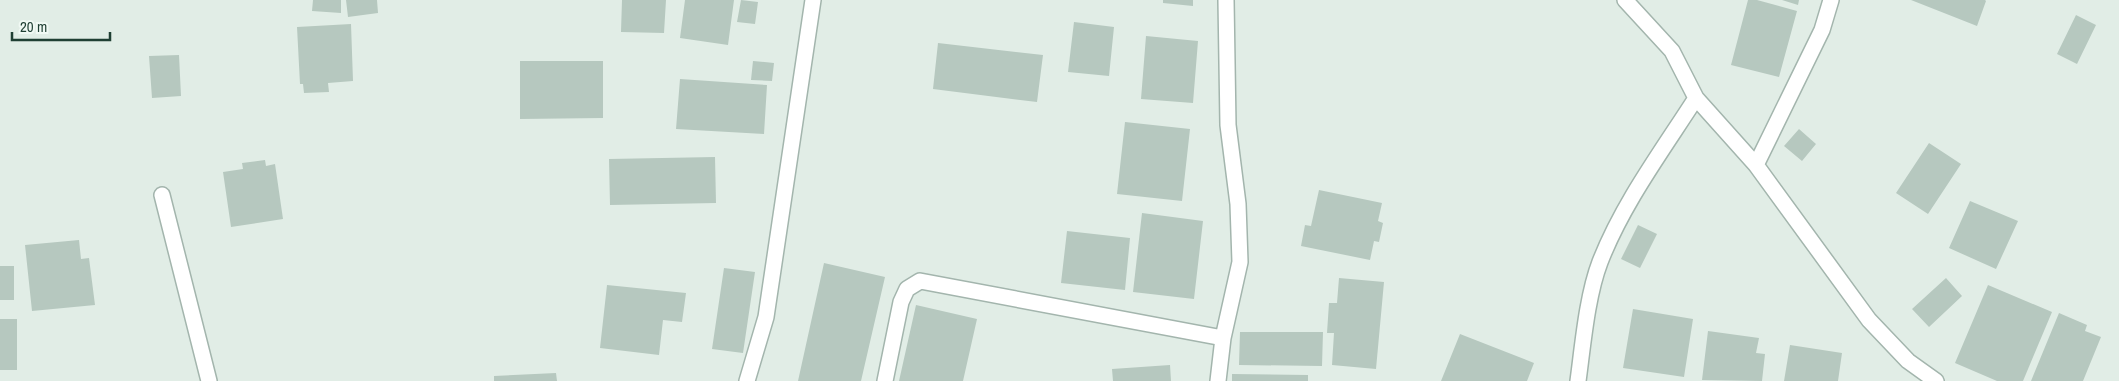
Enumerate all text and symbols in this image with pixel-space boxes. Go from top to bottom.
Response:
scale bar [12,10,110,42]
text: 20 m [20,16,47,37]

